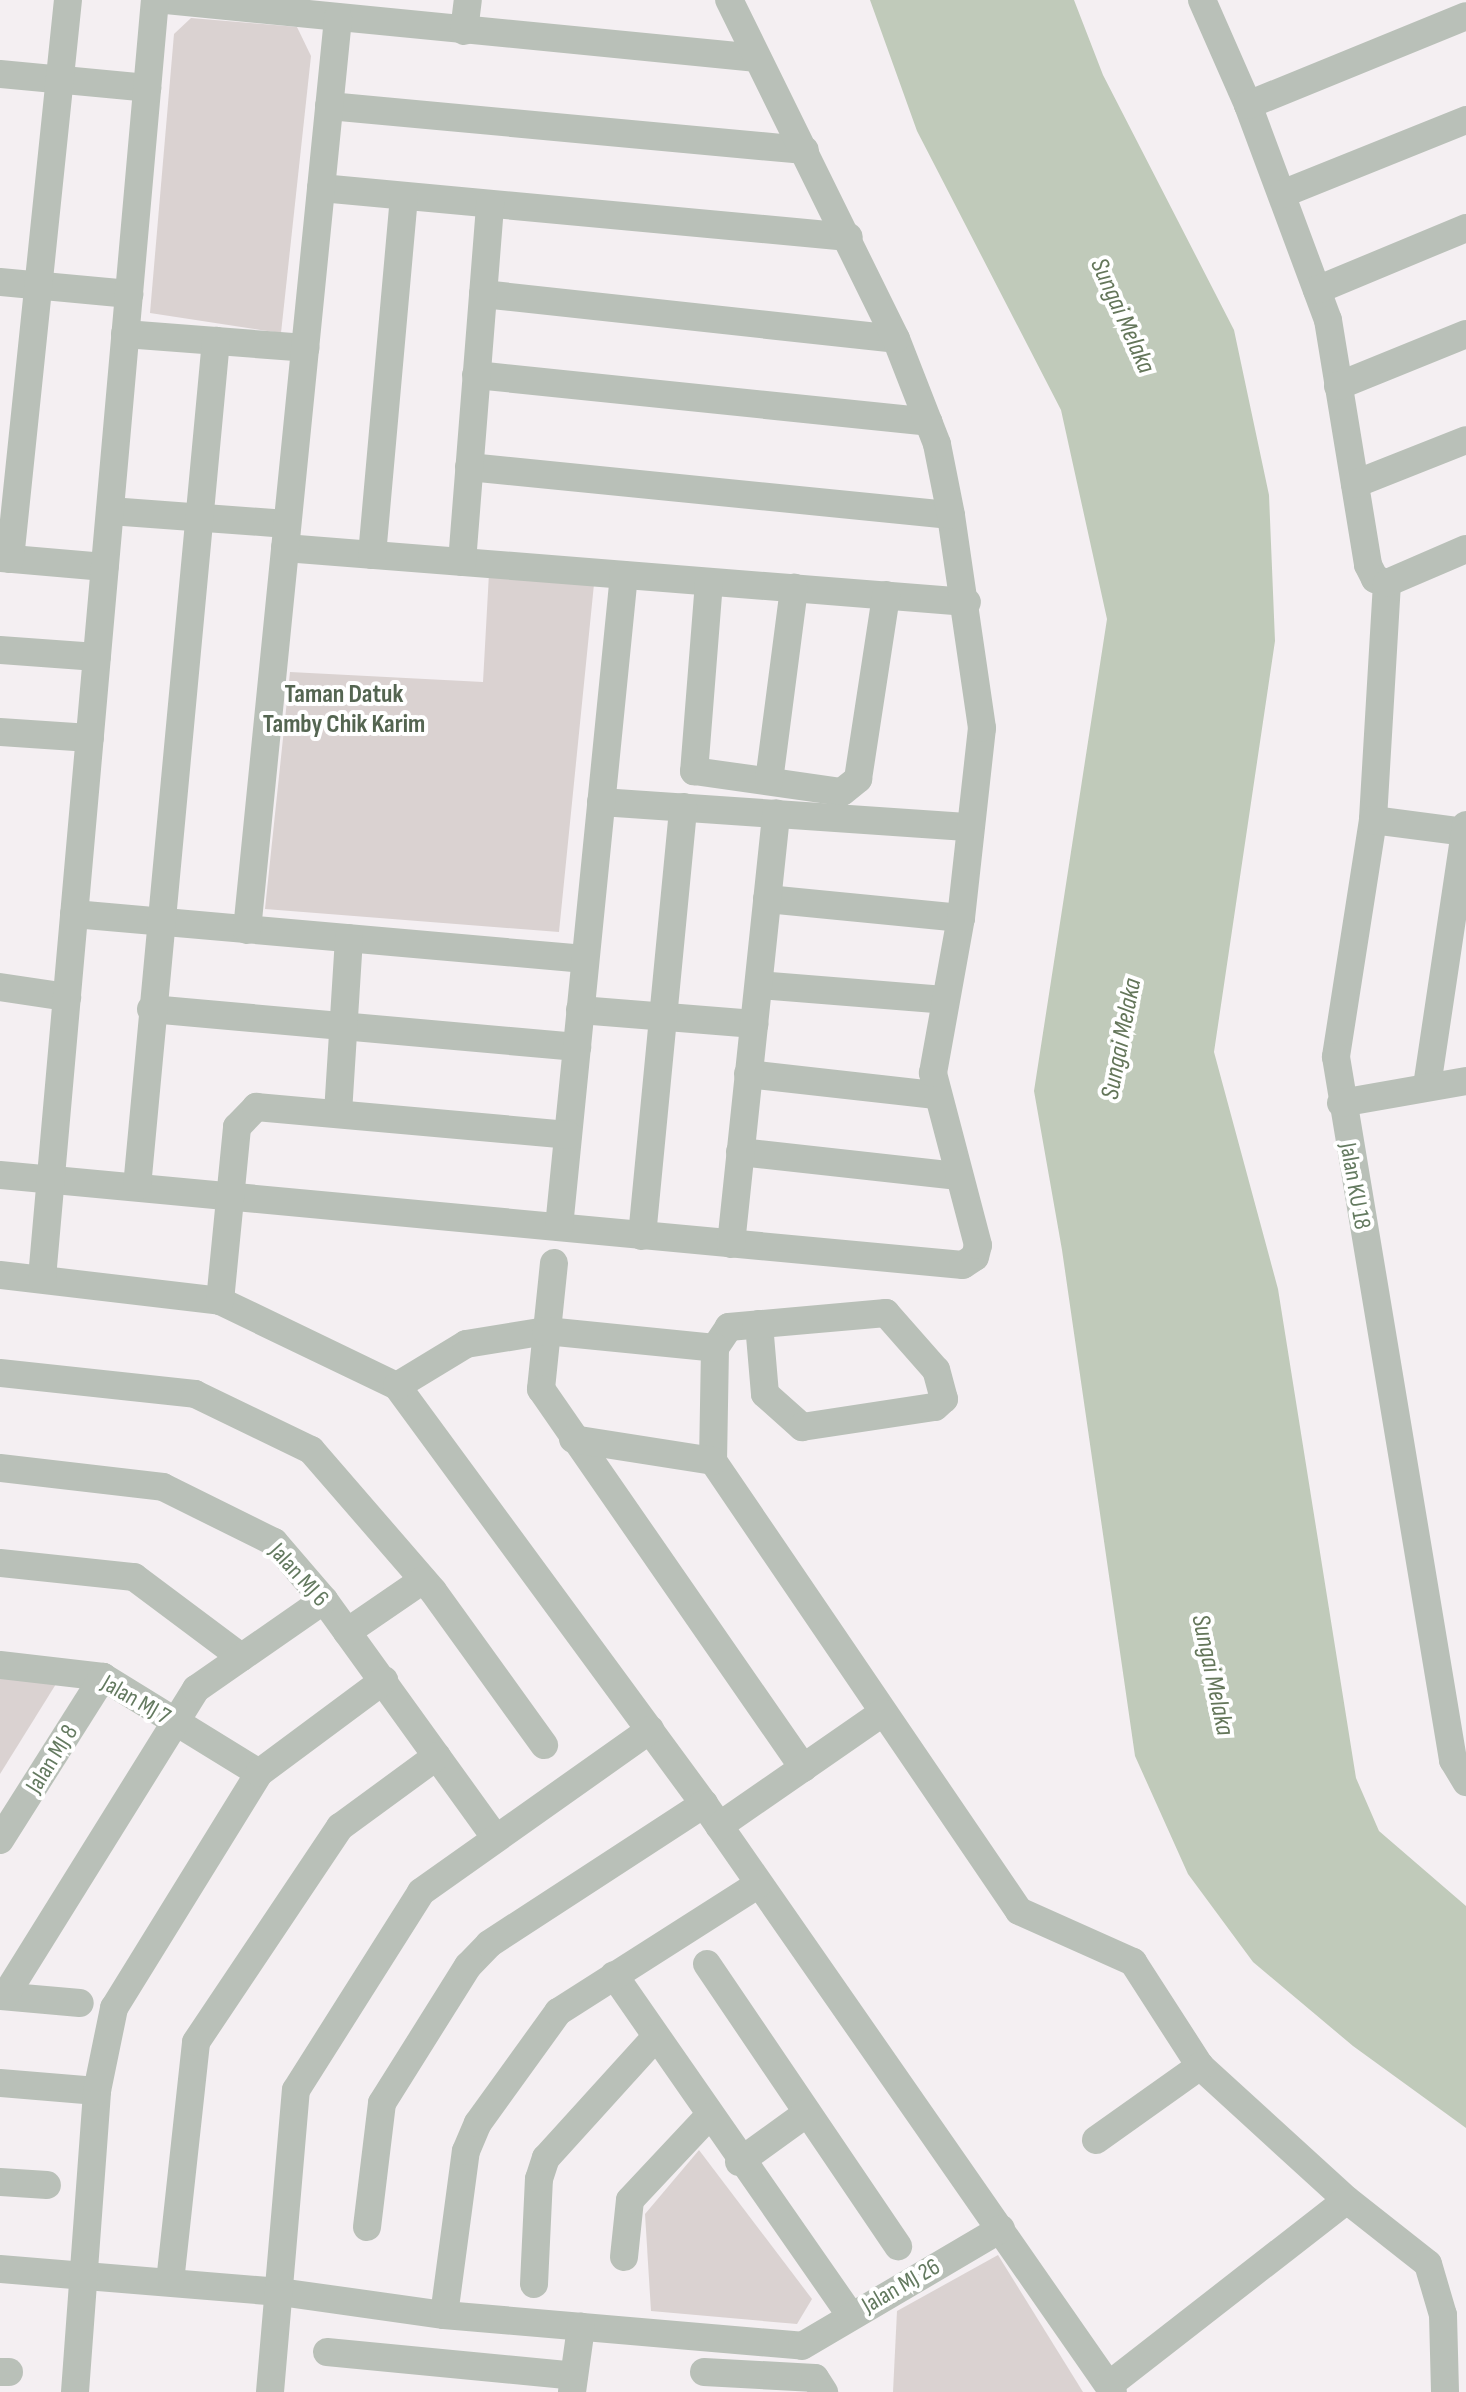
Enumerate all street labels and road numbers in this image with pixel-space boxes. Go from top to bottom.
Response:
street label: Jalan KU 18 [1333,1140,1377,1232]
street label: Jalan MJ 6 [263,1537,335,1613]
street label: Jalan MJ 7 [97,1669,175,1731]
street label: Jalan MJ 8 [20,1719,84,1799]
street label: Jalan MJ 26 [857,2252,945,2320]

